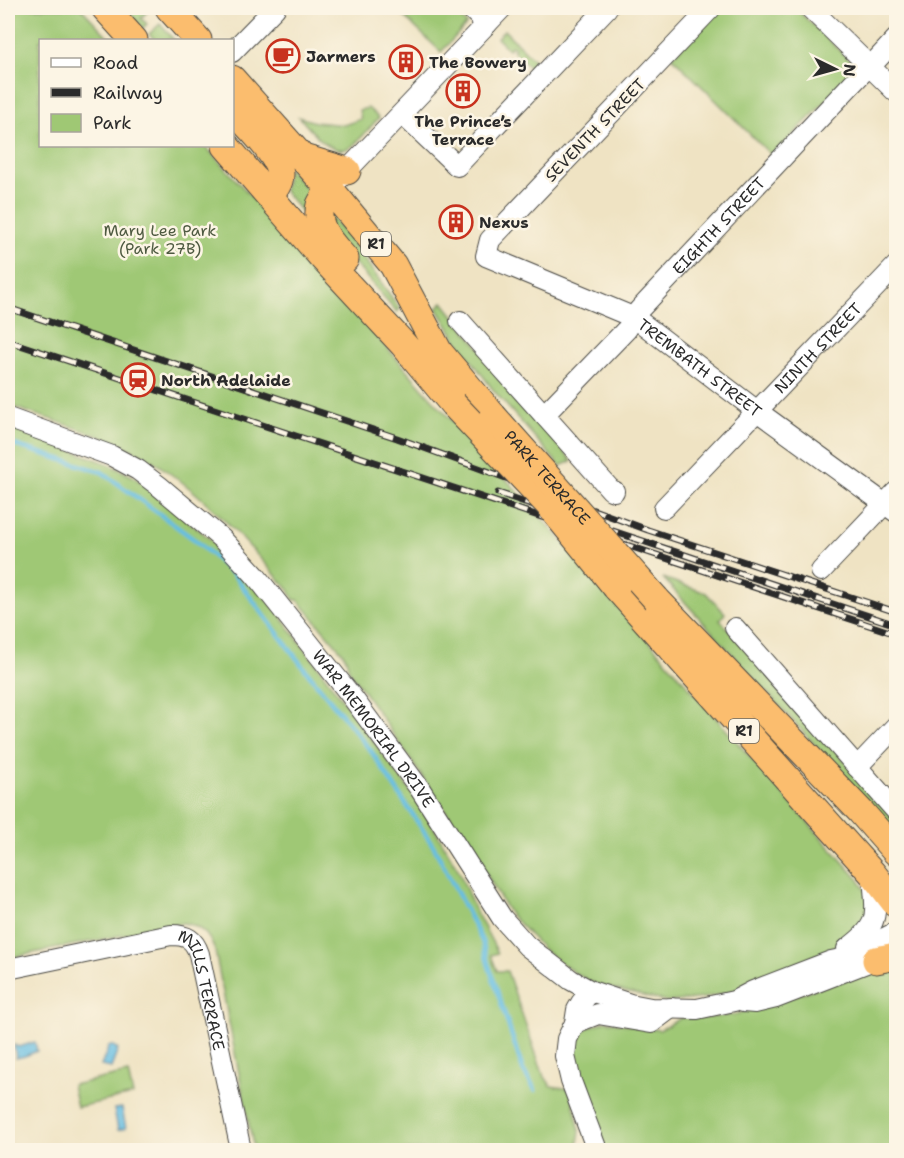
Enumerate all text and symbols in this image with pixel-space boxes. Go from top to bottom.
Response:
cafe icon: Jarmers [265,38,301,74]
legend [39,39,234,147]
north arrow [805,39,865,99]
building icon: The Bowery [388,44,424,80]
place label: Jarmers [306,46,376,67]
text: Road [93,51,138,75]
place label: The Bowery [429,52,527,73]
text: N [838,63,860,77]
building icon: The Prince’s Terrace [445,73,481,109]
street label: SEVENTH STREET [540,74,650,186]
text: Railway [93,81,163,105]
text: Park [93,111,132,135]
place label: The Prince’s Terrace [414,111,512,150]
street label: EIGHTH STREET [667,172,770,279]
building icon: Nexus [438,204,474,240]
place label: Nexus [479,212,529,233]
park label: Mary Lee Park (Park 27B) [103,220,217,259]
road number: R1 [361,232,391,256]
street label: NINTH STREET [769,298,866,398]
street label: TREMBATH STREET [634,314,766,422]
station icon: North Adelaide [120,362,156,398]
place label: North Adelaide [161,370,291,391]
street label: PARK TERRACE [500,425,595,529]
street label: WAR MEMORIAL DRIVE [308,645,439,811]
road number: R1 [729,719,759,743]
street label: MILLS TERRACE [175,925,230,1052]

